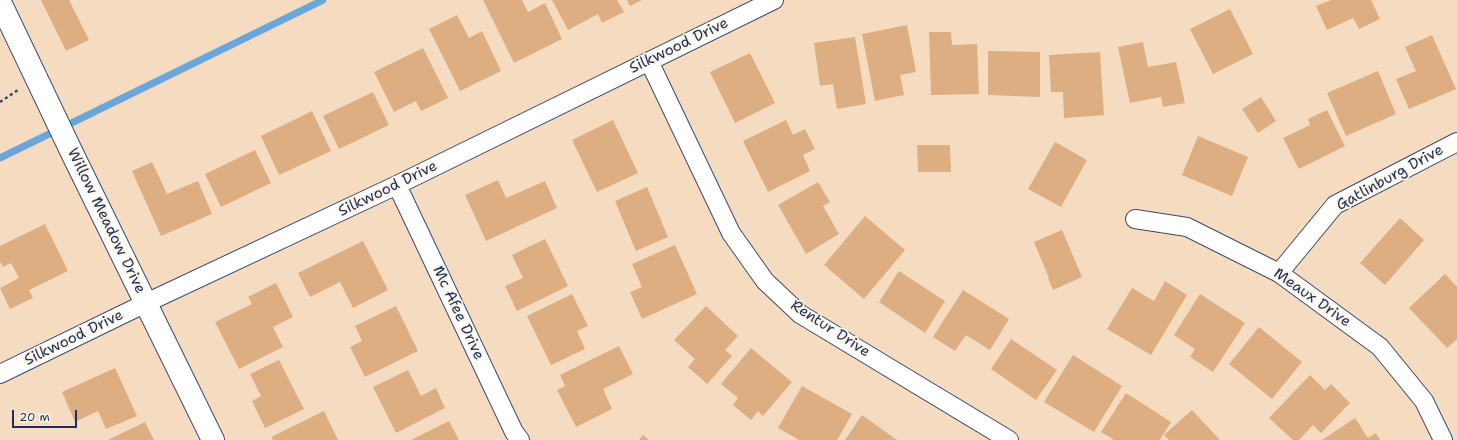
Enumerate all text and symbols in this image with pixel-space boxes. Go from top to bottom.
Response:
street label: Silkwood Drive [627,14,731,78]
street label: Gatlinburg Drive [1333,141,1447,215]
street label: Willow Meadow Drive [63,145,149,297]
street label: Silkwood Drive [336,157,440,221]
street label: Mc Afee Drive [428,263,488,363]
street label: Meaux Drive [1270,265,1354,331]
street label: Rentur Drive [787,297,873,361]
street label: Silkwood Drive [22,306,126,370]
scale bar [14,402,79,428]
text: 20 m [19,409,50,425]

